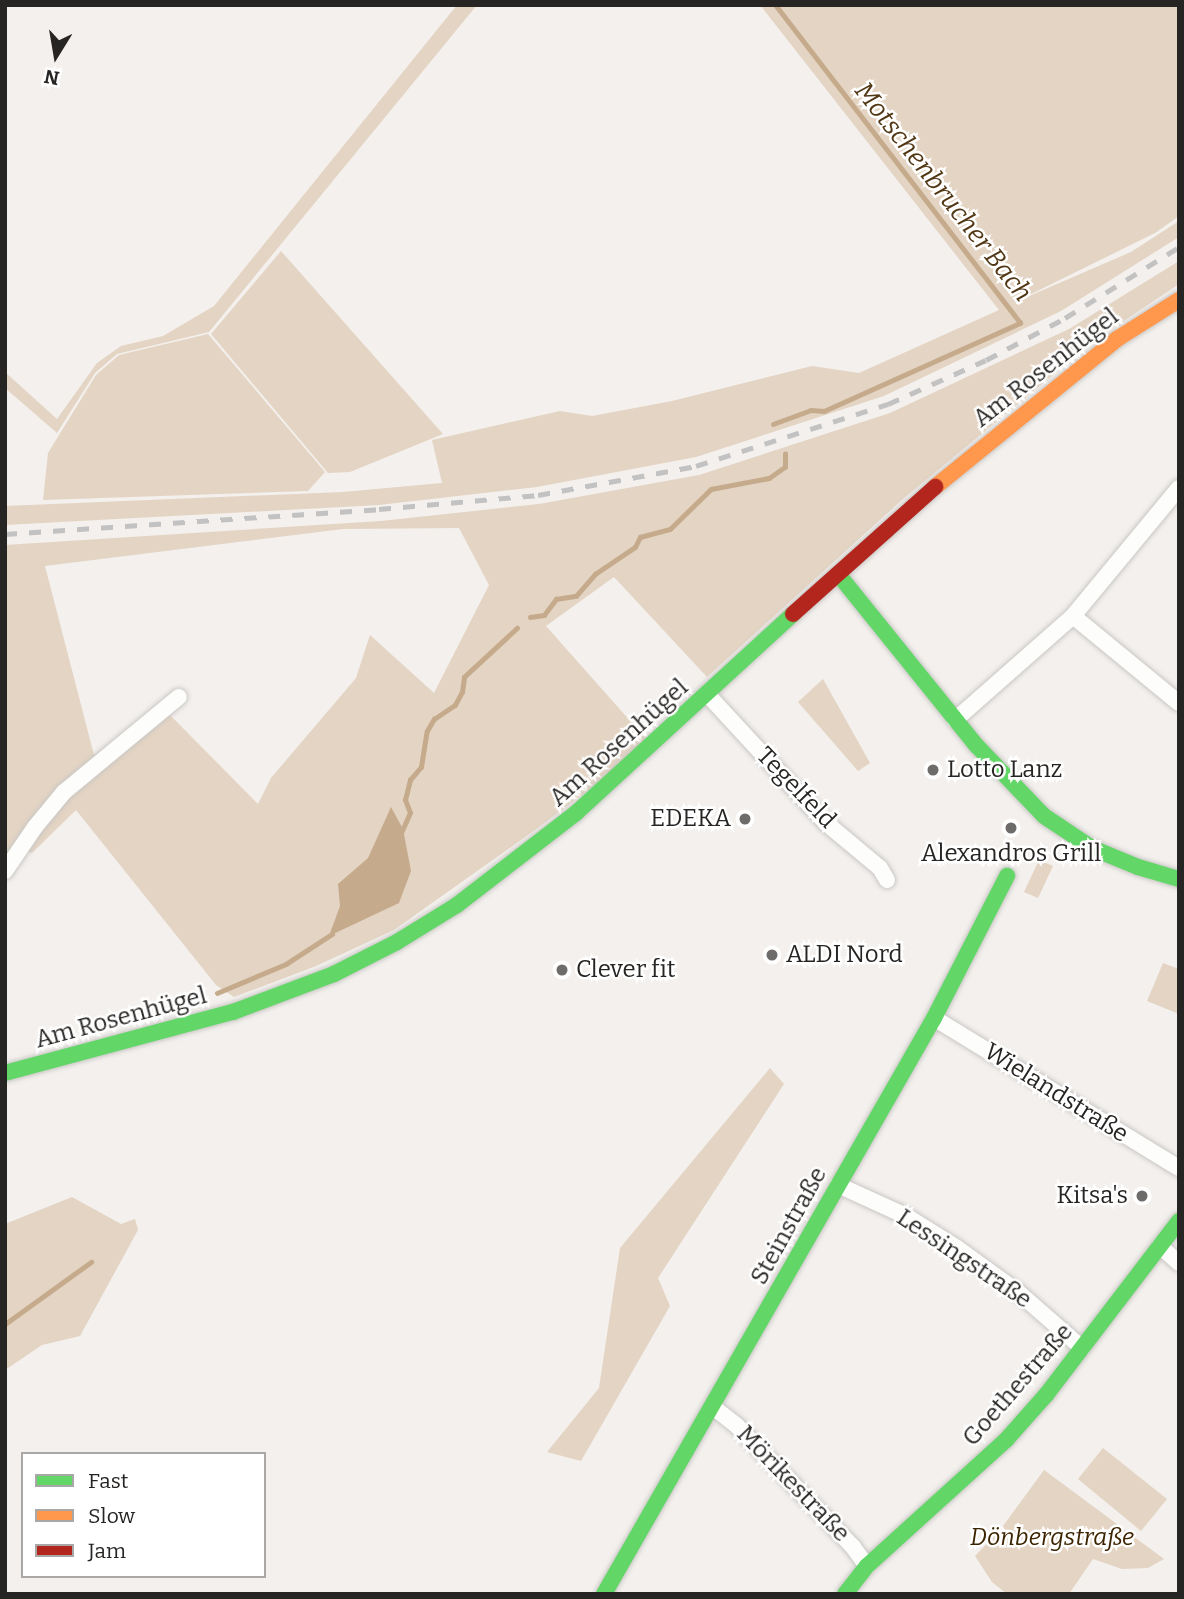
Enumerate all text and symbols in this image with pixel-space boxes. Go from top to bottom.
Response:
north arrow [21,21,91,91]
text: N [43,64,61,90]
water label: Motschenbrucher Bach [848,76,1038,308]
street label: Am Rosenhügel [968,302,1124,434]
street label: Am Rosenhügel [544,673,694,813]
street label: Tegelfeld [750,741,842,835]
place label: Lotto Lanz [947,756,1062,784]
marker: Lotto Lanz [925,762,941,778]
place label: EDEKA [650,805,731,833]
marker: EDEKA [737,811,753,827]
marker: Alexandros Grill [1003,820,1019,836]
place label: Alexandros Grill [921,840,1101,868]
place label: ALDI Nord [786,941,903,969]
marker: ALDI Nord [764,947,780,963]
place label: Clever fit [576,956,676,984]
marker: Clever fit [554,962,570,978]
street label: Am Rosenhügel [32,981,210,1055]
street label: Wielandstraße [979,1037,1133,1149]
street label: Steinstraße [745,1162,833,1290]
place label: Kitsa's [1057,1182,1128,1210]
marker: Kitsa's [1134,1188,1150,1204]
street label: Lessingstraße [891,1203,1037,1315]
street label: Goethestraße [957,1318,1079,1452]
street label: Mörikestraße [731,1420,855,1548]
legend [21,1452,266,1578]
text: Fast [88,1468,128,1494]
text: Slow [88,1503,135,1529]
park label: Dönbergstraße [970,1524,1134,1552]
text: Jam [88,1538,126,1564]

